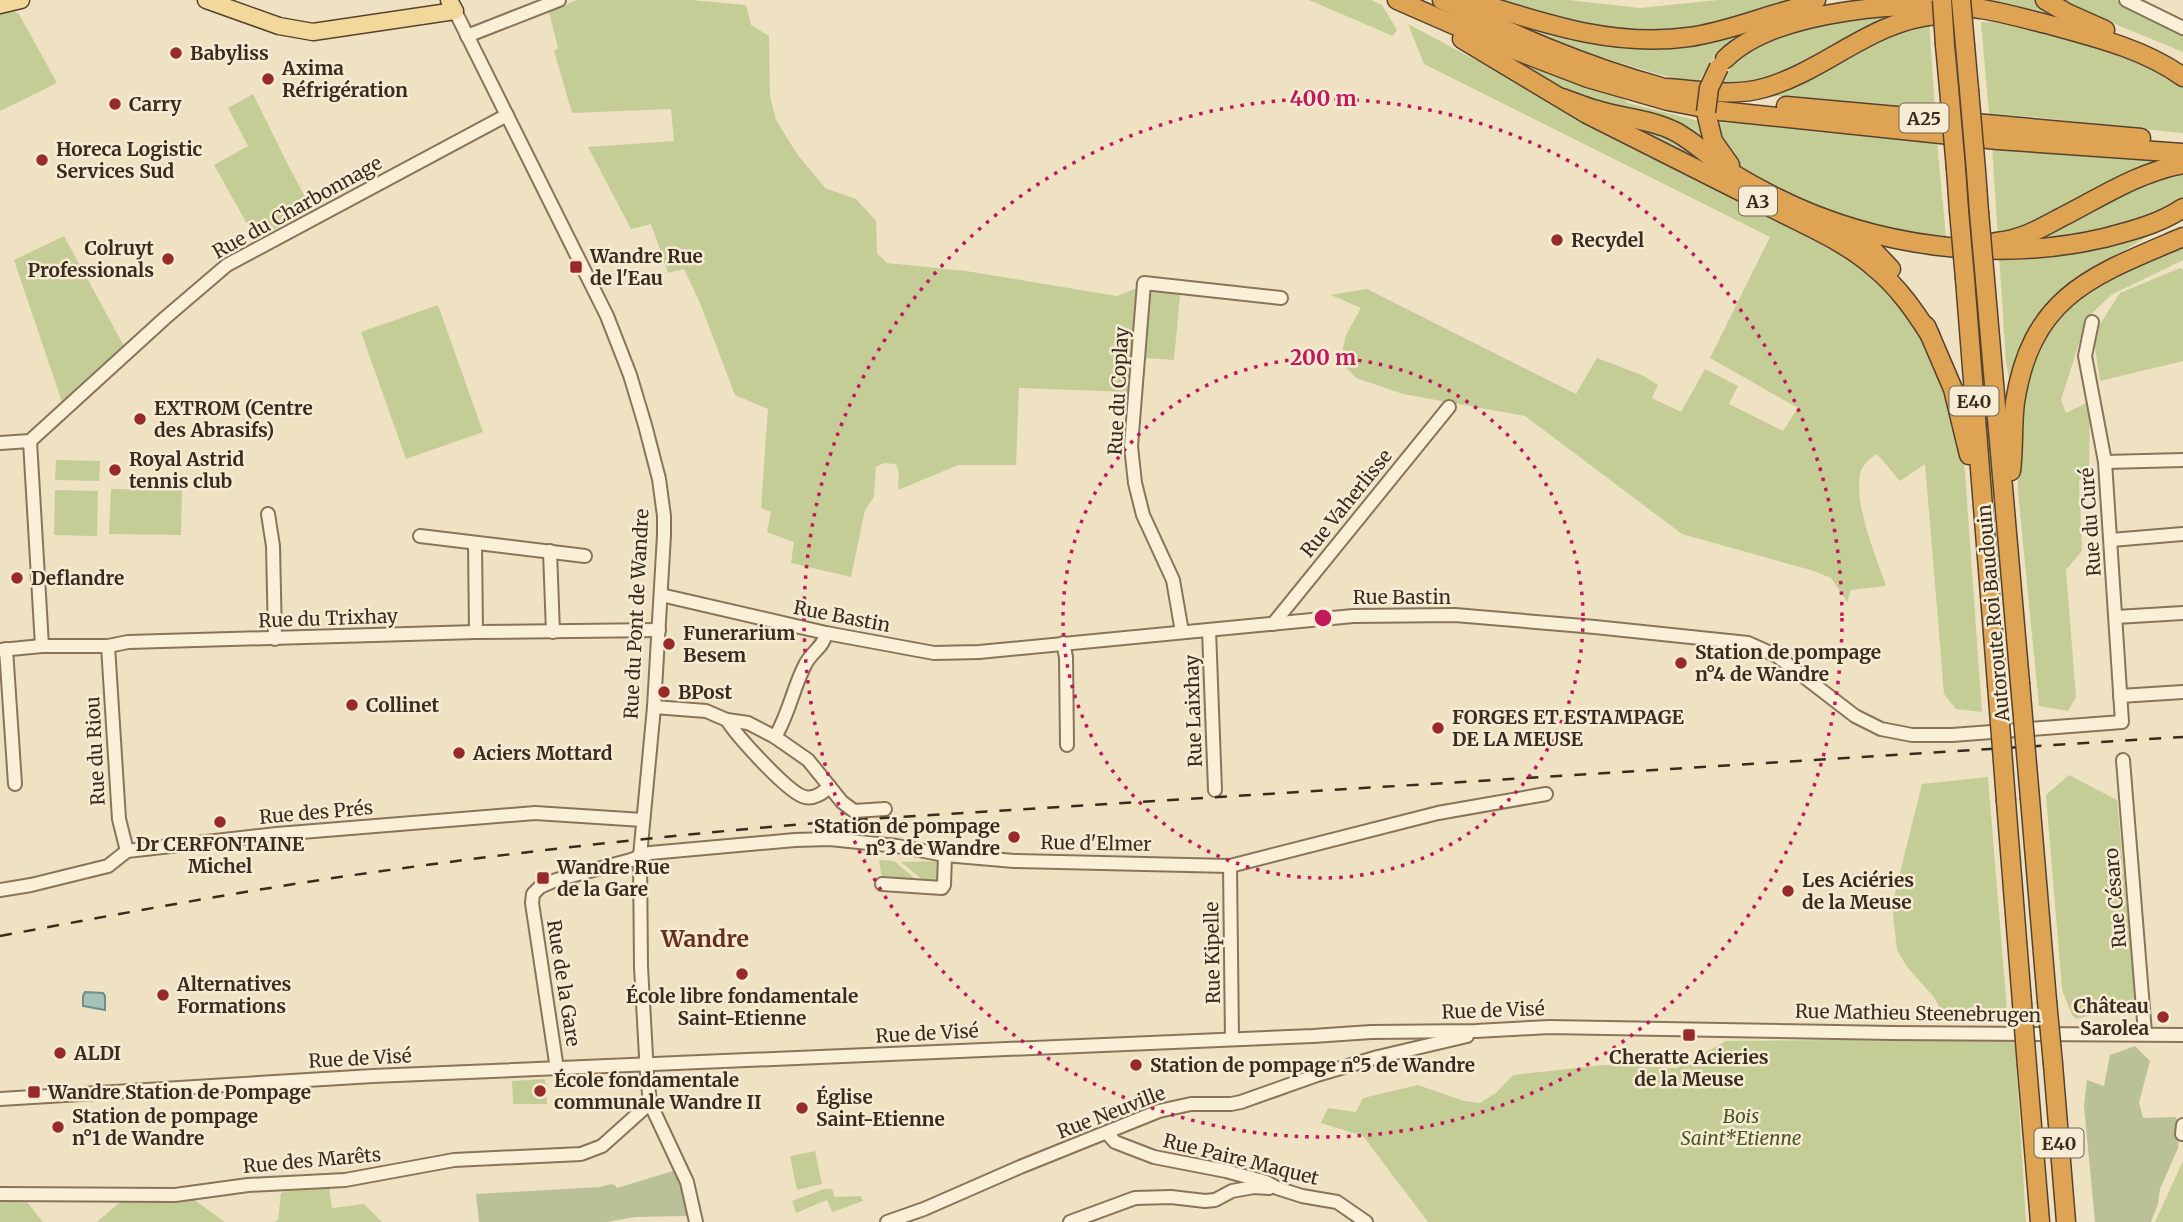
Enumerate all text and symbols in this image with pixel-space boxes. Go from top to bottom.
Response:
place label: Babyliss [190,41,269,65]
marker: Babyliss [168,45,184,61]
place label: Axima Réfrigération [281,56,408,102]
marker: Axima Réfrigération [260,71,276,87]
text: 400 m [1289,85,1357,112]
place label: Carry [129,92,182,116]
marker: Carry [107,96,123,112]
road number: A25 [1899,104,1948,132]
place label: Horeca Logistic Services Sud [56,137,203,183]
street label: Rue du Charbonnage [208,150,386,264]
marker: Horeca Logistic Services Sud [34,152,50,168]
road number: A3 [1739,186,1777,216]
place label: Recydel [1571,228,1644,252]
marker: Recydel [1549,232,1565,248]
place label: Colruyt Professionals [27,236,154,282]
place label: Wandre Rue de l'Eau [589,244,703,290]
marker: Colruyt Professionals [160,251,176,267]
marker: Wandre Rue de l'Eau [568,259,584,275]
street label: Rue du Coplay [1103,326,1133,456]
text: 200 m [1290,344,1356,371]
road number: E40 [1950,386,1998,416]
place label: EXTROM (Centre des Abrasifs) [154,396,313,442]
marker: EXTROM (Centre des Abrasifs) [132,411,148,427]
street label: Rue Vaherlisse [1295,444,1397,562]
place label: Royal Astrid tennis club [129,447,244,493]
marker: Royal Astrid tennis club [107,462,123,478]
street label: Rue du Curé [2074,467,2106,577]
street label: Autoroute Roi Baudouin [1972,503,2015,724]
street label: Rue du Pont de Wandre [619,508,654,720]
place label: Deflandre [31,566,124,590]
marker: Deflandre [9,570,25,586]
street label: Rue Bastin [1353,585,1452,609]
street label: Rue Bastin [791,595,893,637]
street label: Rue du Trixhay [258,604,398,632]
centre of rings [1311,606,1335,630]
place label: Funerarium Besem [683,621,795,667]
marker: Funerarium Besem [661,636,677,652]
place label: Station de pompage n°4 de Wandre [1695,640,1881,686]
street label: Rue Laixhay [1179,654,1207,768]
marker: Station de pompage n°4 de Wandre [1673,655,1689,671]
place label: BPost [678,680,733,704]
marker: BPost [656,684,672,700]
place label: Collinet [366,693,439,717]
street label: Rue du Riou [80,696,110,806]
marker: Collinet [344,697,360,713]
place label: FORGES ET ESTAMPAGE DE LA MEUSE [1452,705,1684,751]
marker: FORGES ET ESTAMPAGE DE LA MEUSE [1430,720,1446,736]
place label: Aciers Mottard [472,741,613,765]
marker: Aciers Mottard [451,745,467,761]
street label: Rue des Prés [258,795,374,829]
marker: Dr CERFONTAINE Michel [212,814,228,830]
place label: Station de pompage n°3 de Wandre [814,814,1000,860]
marker: Station de pompage n°3 de Wandre [1006,829,1022,845]
street label: Rue d'Elmer [1040,830,1152,856]
place label: Dr CERFONTAINE Michel [136,832,305,878]
street label: Rue Césaro [2099,847,2131,949]
place label: Wandre Rue de la Gare [556,855,670,901]
place label: Les Aciéries de la Meuse [1802,868,1914,914]
marker: Wandre Rue de la Gare [535,870,551,886]
marker: Les Aciéries de la Meuse [1780,883,1796,899]
street label: Rue Kipelle [1199,901,1225,1004]
street label: Rue de la Gare [542,918,586,1048]
district label: Wandre [660,924,749,953]
marker: École libre fondamentale Saint-Etienne [734,966,750,982]
place label: Alternatives Formations [176,972,292,1018]
place label: École libre fondamentale Saint-Etienne [626,984,858,1030]
marker: Alternatives Formations [155,987,171,1003]
place label: Château Sarolea [2073,994,2149,1040]
street label: Rue de Visé [1441,996,1545,1024]
street label: Rue Mathieu Steenebrugen [1795,999,2042,1027]
marker: Château Sarolea [2155,1009,2171,1025]
street label: Rue de Visé [875,1018,979,1048]
marker: Cheratte Acieries de la Meuse [1681,1027,1697,1043]
place label: ALDI [73,1041,121,1065]
street label: Rue de Visé [308,1043,412,1073]
marker: ALDI [52,1045,68,1061]
place label: Cheratte Acieries de la Meuse [1609,1045,1769,1091]
place label: Station de pompage n°5 de Wandre [1150,1053,1475,1077]
marker: Station de pompage n°5 de Wandre [1128,1057,1144,1073]
place label: École fondamentale communale Wandre II [554,1068,762,1114]
place label: Wandre Station de Pompage [47,1080,311,1104]
street label: Rue Neuville [1053,1080,1169,1144]
marker: École fondamentale communale Wandre II [532,1083,548,1099]
marker: Wandre Station de Pompage [26,1084,42,1100]
place label: Église Saint-Etienne [816,1085,945,1131]
marker: Église Saint-Etienne [794,1100,810,1116]
place label: Station de pompage n°1 de Wandre [72,1104,258,1150]
park label: Bois Saint*Etienne [1681,1104,1802,1150]
marker: Station de pompage n°1 de Wandre [50,1119,66,1135]
street label: Rue Paire Maquet [1161,1128,1322,1190]
road number: E40 [2035,1128,2084,1158]
street label: Rue des Marêts [242,1142,382,1178]

